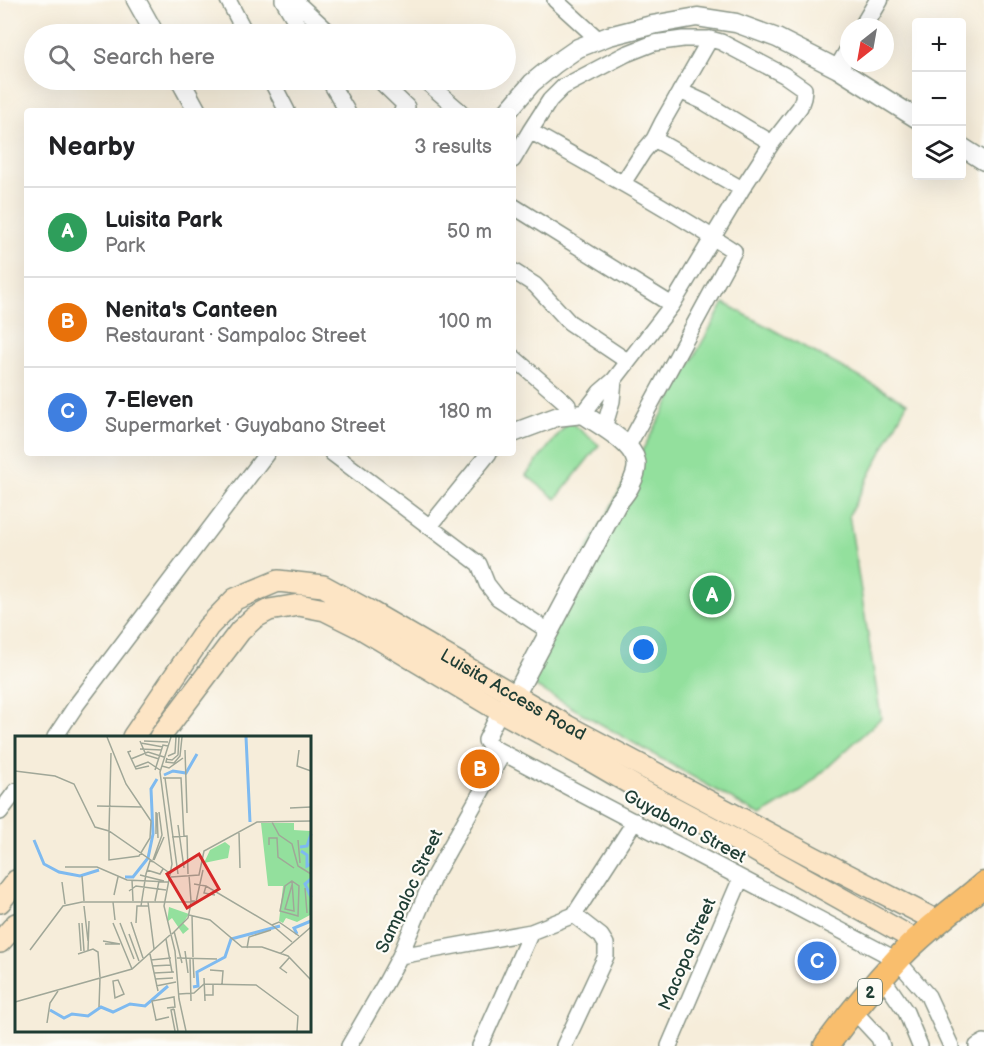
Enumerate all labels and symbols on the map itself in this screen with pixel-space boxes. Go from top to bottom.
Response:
north arrow [840,18,894,72]
pin: A [692,572,732,618]
your location [629,635,658,664]
street label: Luisita Access Road [436,645,589,745]
inset map [15,736,310,1031]
pin: B [460,746,500,792]
street label: Guyabano Street [620,785,750,868]
street label: Sampaloc Street [372,826,448,956]
street label: Macopa Street [654,894,721,1014]
pin: C [798,938,836,984]
road number: 2 [858,979,882,1005]

